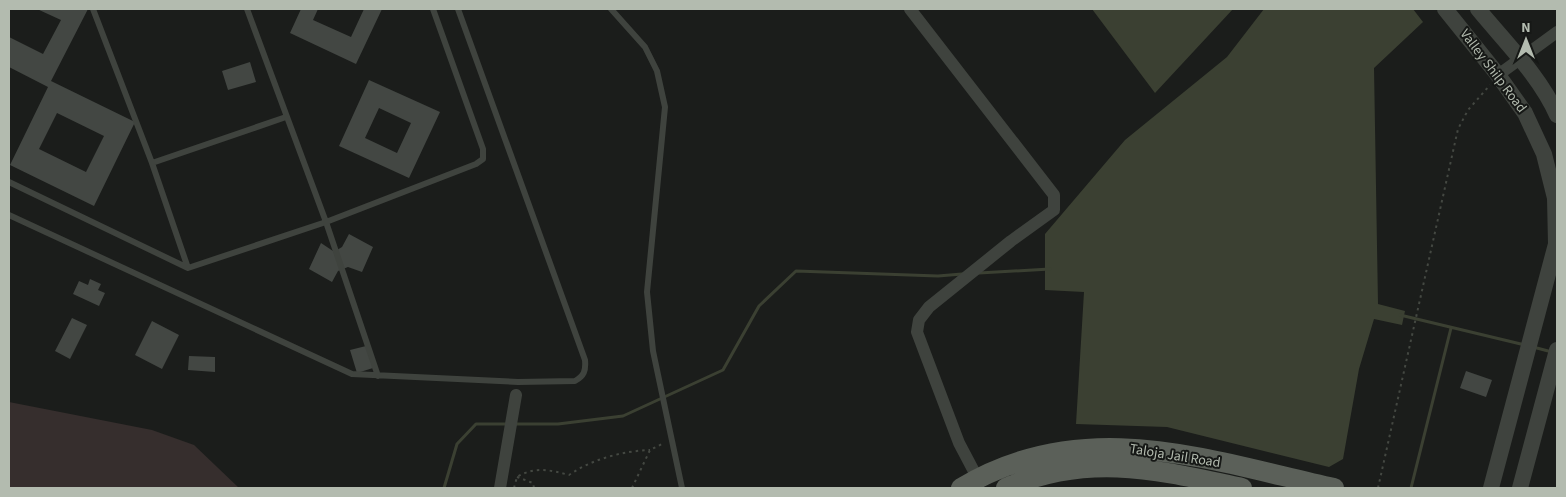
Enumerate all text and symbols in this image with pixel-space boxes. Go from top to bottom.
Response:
north arrow [1501,15,1551,65]
text: N [1521,18,1531,38]
street label: Valley Shilp Road [1455,25,1531,117]
street label: Taloja Jail Road [1128,439,1222,473]

